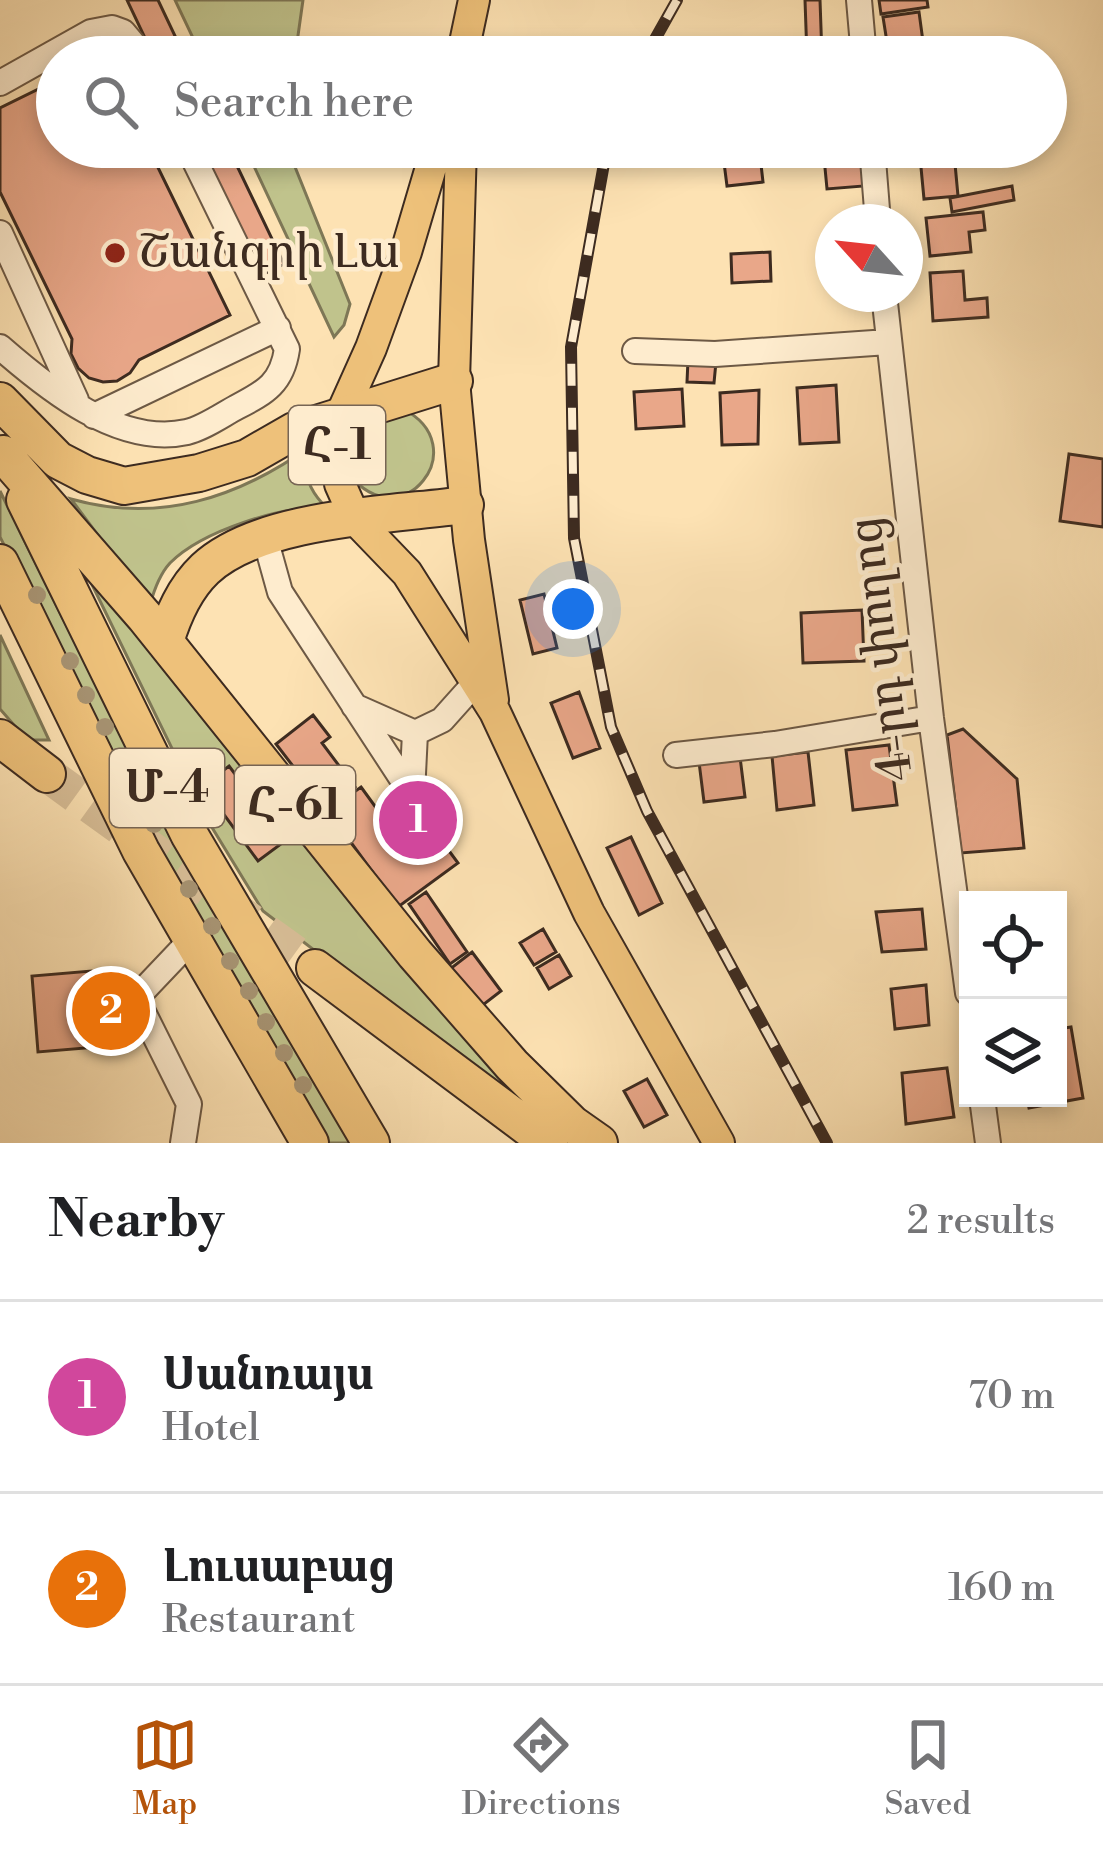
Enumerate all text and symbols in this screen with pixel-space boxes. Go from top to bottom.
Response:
search box [36,36,1067,168]
icon: search [78,69,144,135]
text: Search here [174,74,414,131]
north arrow [815,204,923,312]
place label: Շանգրի Լա [139,223,400,283]
marker: Շանգրի Լա [102,240,128,266]
road number: Հ-1 [289,406,385,484]
street label: 4-րդ փողոց [836,513,928,785]
your location [543,579,603,639]
road number: Մ-4 [110,749,224,827]
road number: Հ-61 [235,766,355,844]
pin: 1 [379,775,457,865]
map controls [959,891,1067,1107]
button: locate [959,891,1067,999]
pin: 2 [72,966,150,1056]
button: layers [959,999,1067,1107]
text: Nearby [48,1189,224,1253]
text: 2 results [907,1197,1055,1246]
text: Սանռայս [162,1347,374,1404]
text: 1 [78,1372,96,1421]
text: 70 m [968,1372,1055,1421]
text: Hotel [162,1404,260,1453]
text: Լուսաբաց [162,1539,396,1596]
text: 2 [75,1564,99,1613]
text: 160 m [948,1564,1055,1613]
text: Restaurant [162,1596,356,1645]
tab: Map [132,1712,198,1825]
tab: Directions [462,1712,621,1825]
tab: Saved [884,1712,971,1825]

